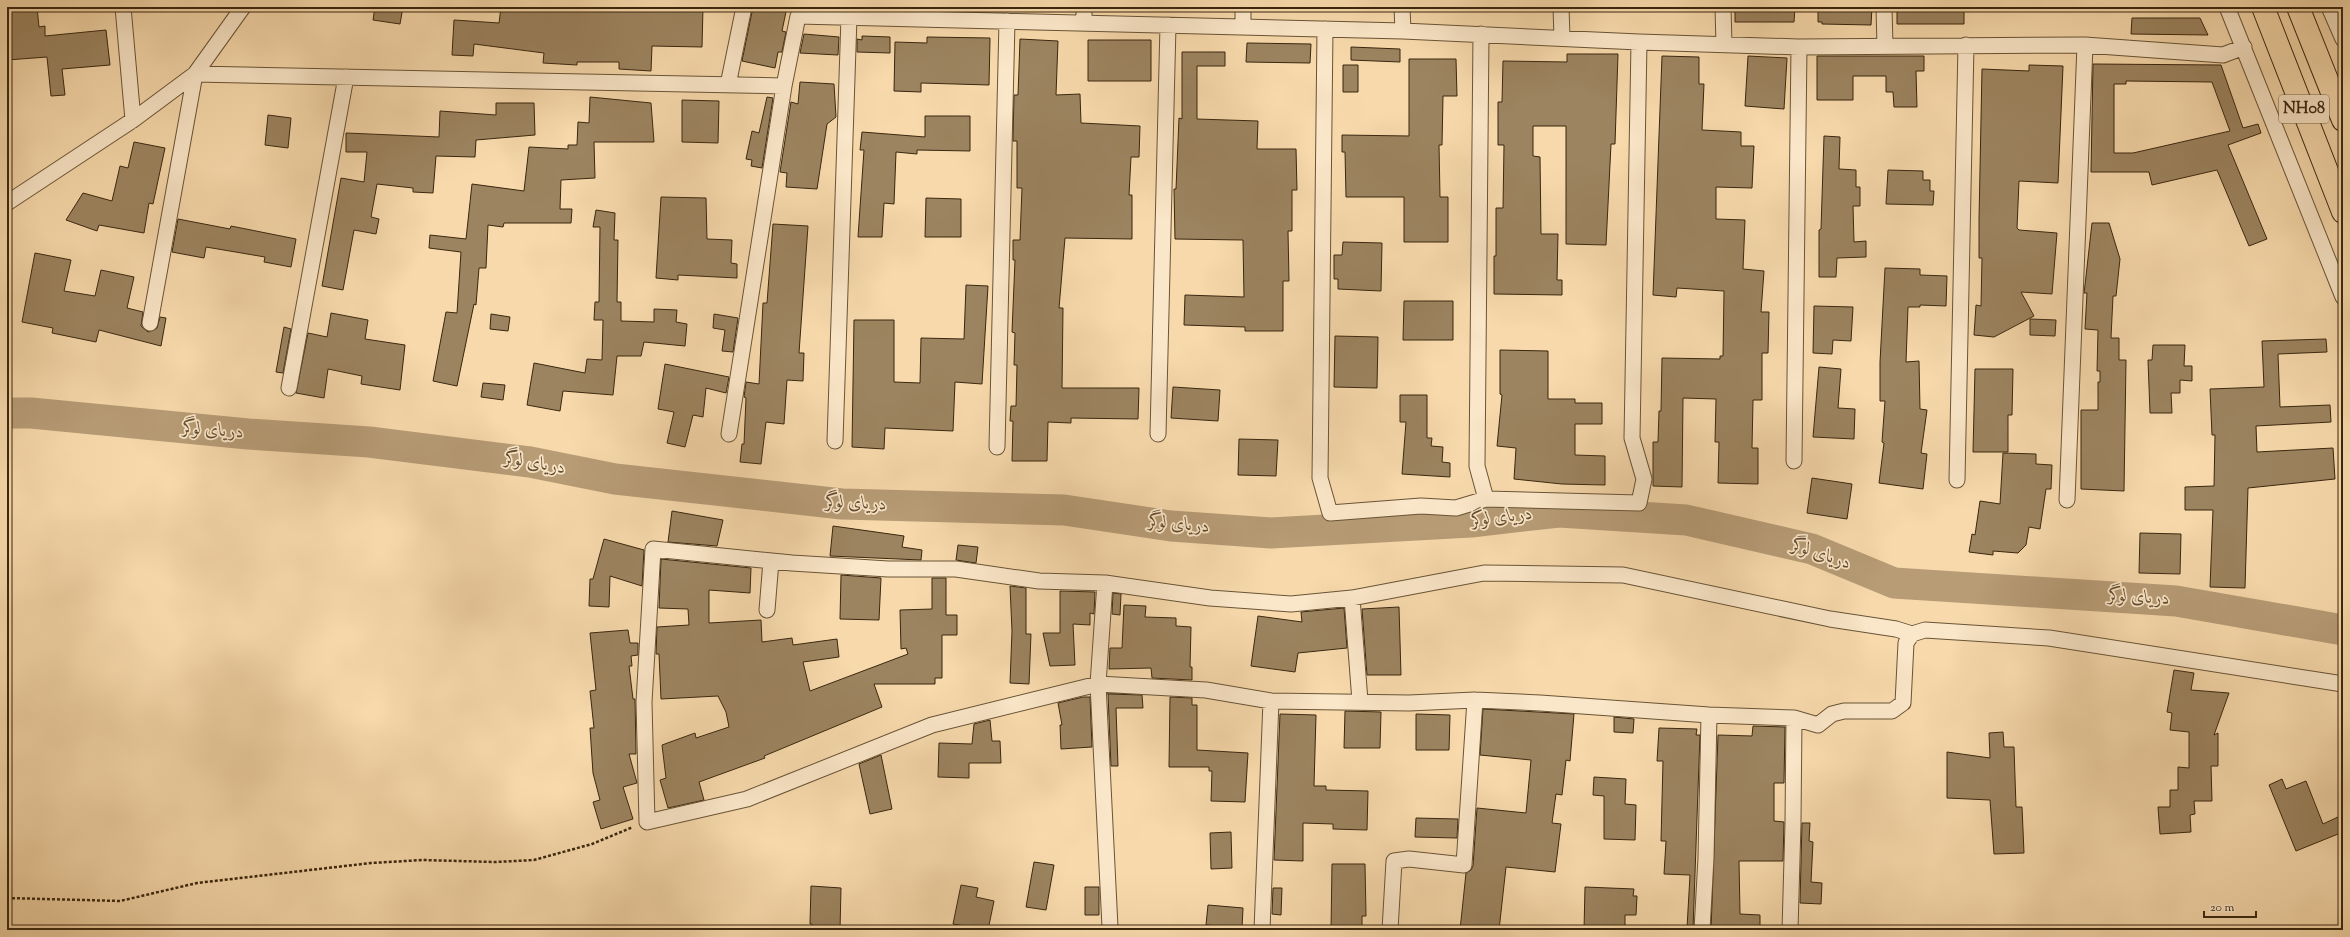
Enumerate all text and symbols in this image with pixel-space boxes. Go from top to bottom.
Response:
road number: NH08 [2279,95,2329,123]
water label: دریای لوگر [180,414,245,447]
water label: دریای لوگر [501,445,568,482]
water label: دریای لوگر [823,488,888,519]
water label: دریای لوگر [1469,501,1534,534]
water label: دریای لوگر [1146,508,1211,541]
water label: دریای لوگر [1787,531,1855,577]
water label: دریای لوگر [2106,582,2171,613]
scale bar [2204,893,2256,919]
text: 20 m [2210,899,2235,917]

